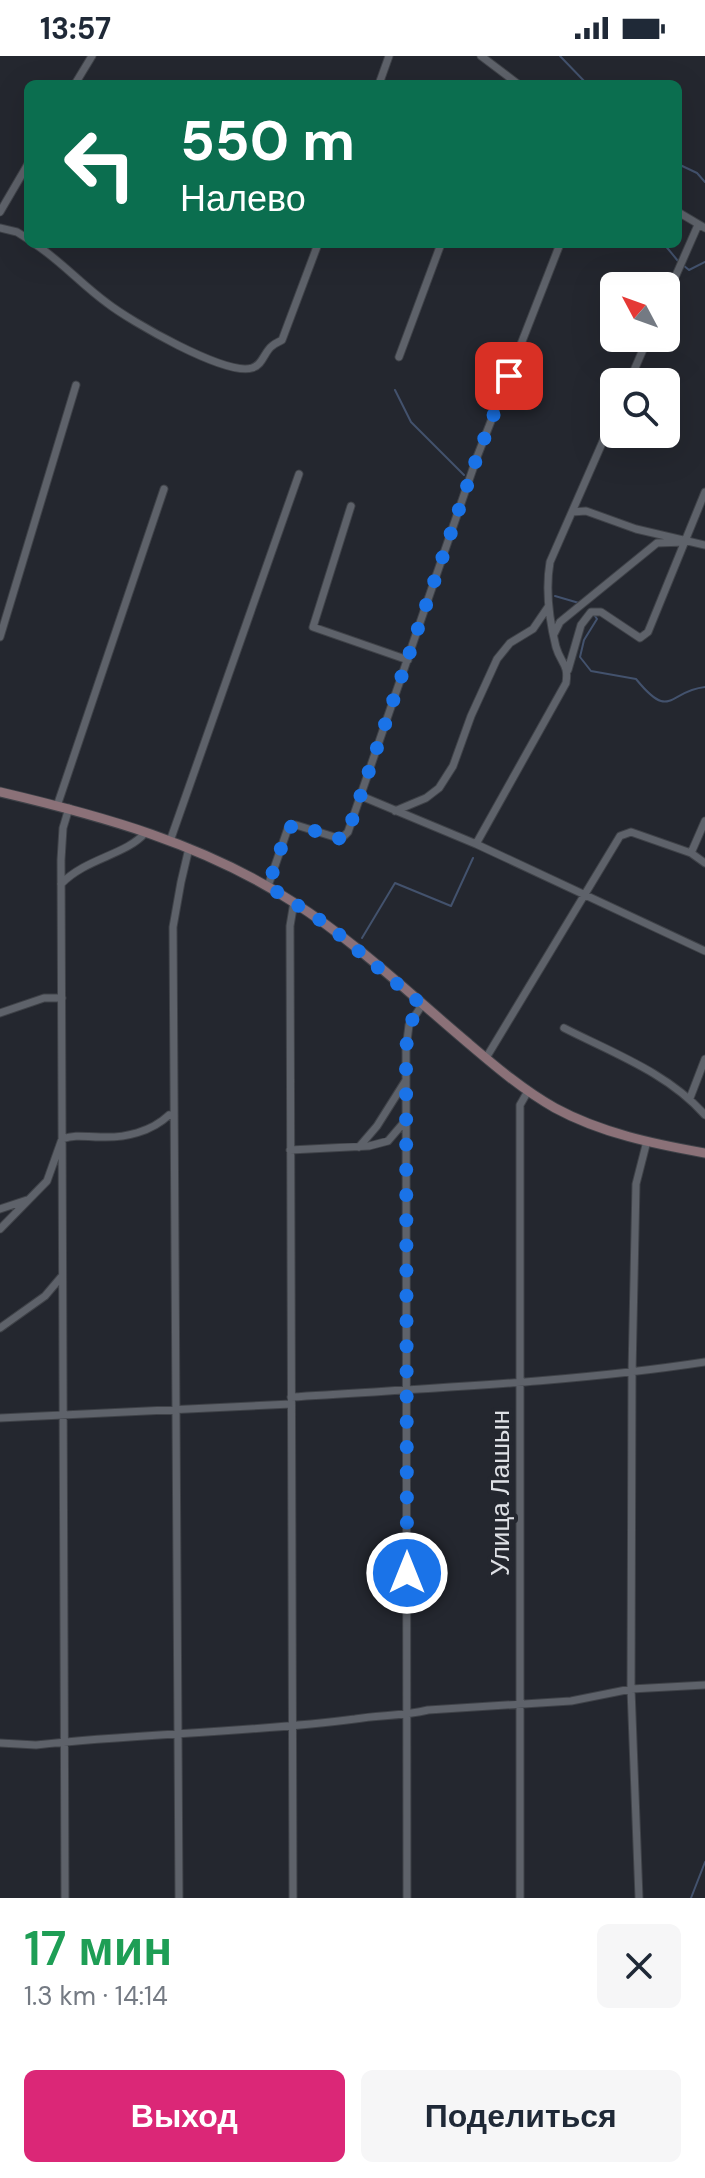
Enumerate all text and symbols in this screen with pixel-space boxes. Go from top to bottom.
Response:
text: 13:57 [40,9,111,48]
text: 550 m [180,104,355,177]
icon: left [48,112,152,216]
text: Налево [180,175,306,222]
north arrow [600,272,680,352]
map controls [600,272,680,448]
pin [475,342,543,410]
icon: arrive [487,354,531,398]
button: search [600,368,680,448]
street label: Улица Лашын [483,1410,517,1576]
position arrow [365,1531,449,1615]
text: 17 мин [24,1917,172,1980]
button: close [597,1924,681,2008]
text: 1.3 km · 14:14 [24,1979,168,2013]
button: Выход [24,2070,345,2162]
button: Поделиться [361,2070,681,2162]

